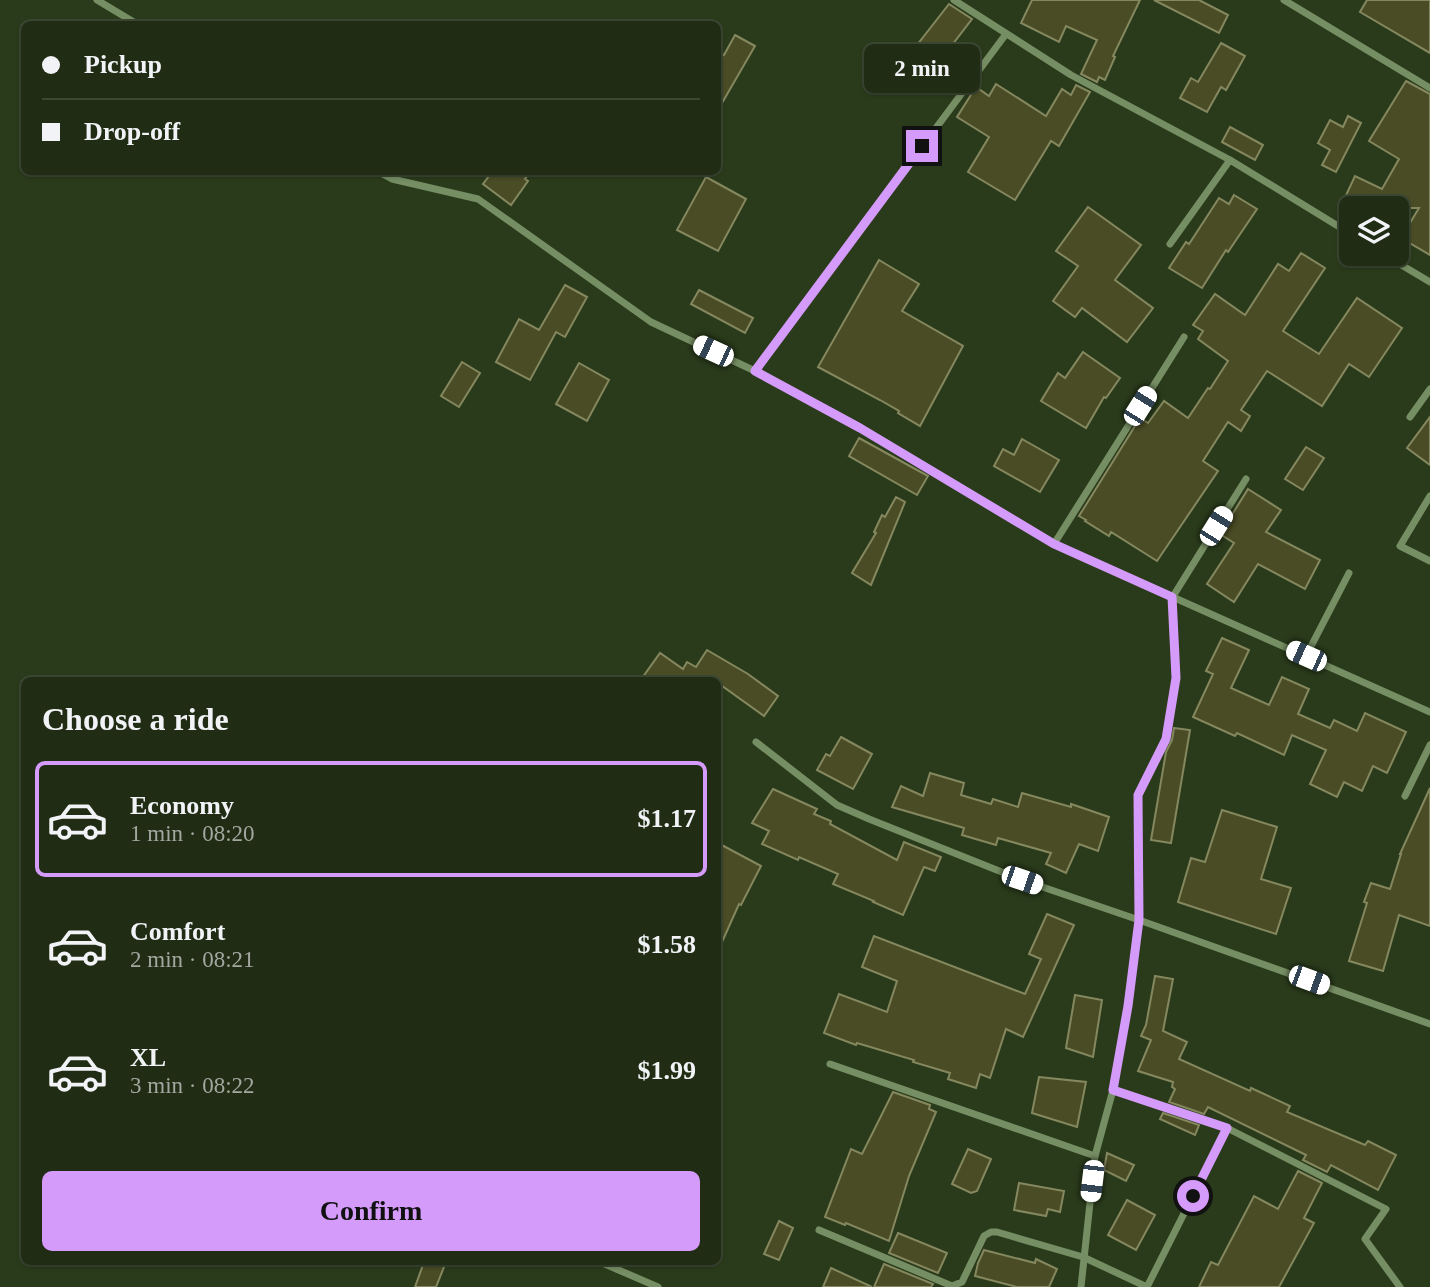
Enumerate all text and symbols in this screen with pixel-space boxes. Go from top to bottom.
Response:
callout: 2 min [864,44,980,94]
text: Pickup [84,50,162,79]
text: 2 min [894,56,950,81]
text: Drop-off [84,117,180,146]
route end [906,130,938,162]
map controls [1339,196,1409,266]
button: layers [1339,196,1409,266]
car [690,333,737,369]
car [1120,383,1161,429]
car [1196,503,1237,549]
car [1283,638,1330,674]
text: Choose a ride [42,701,229,737]
icon: car [46,788,109,851]
text: Economy [130,791,234,820]
text: $1.17 [638,804,696,833]
text: 1 min · 08:20 [130,821,255,846]
car [999,863,1046,897]
icon: car [46,914,109,977]
text: Comfort [130,917,225,946]
text: $1.58 [638,930,696,959]
text: 2 min · 08:21 [130,947,255,972]
car [1286,963,1333,997]
icon: car [46,1040,109,1103]
text: XL [130,1043,166,1072]
text: $1.99 [638,1056,696,1085]
text: 3 min · 08:22 [130,1073,255,1098]
car [1080,1159,1105,1203]
button: Confirm [42,1171,700,1251]
route start [1177,1180,1209,1212]

